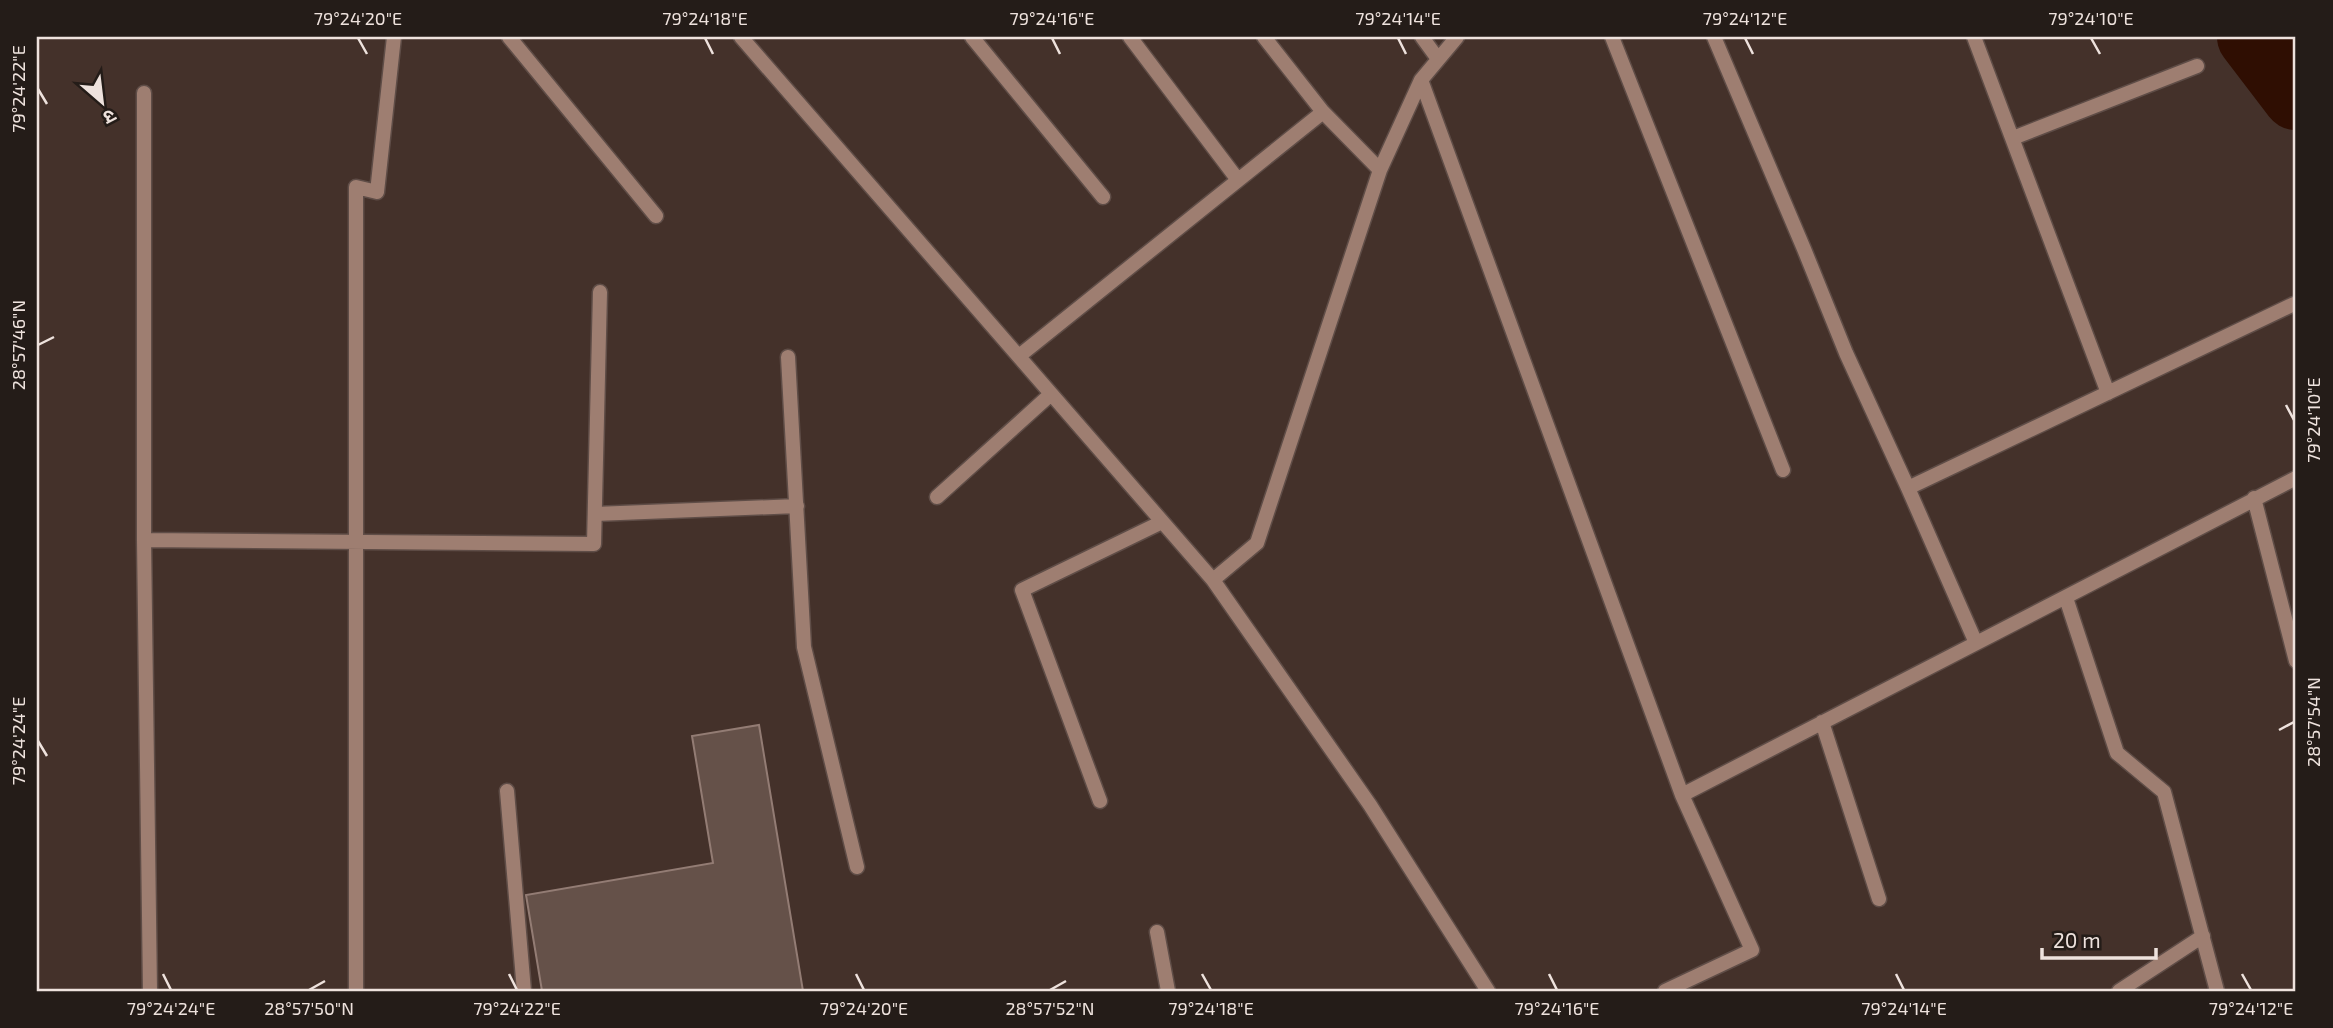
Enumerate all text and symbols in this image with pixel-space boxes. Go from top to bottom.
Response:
text: 79°24'20"E [314,7,402,29]
text: 79°24'18"E [662,7,748,29]
text: 79°24'16"E [1010,7,1094,29]
text: 79°24'14"E [1355,7,1441,29]
text: 79°24'12"E [1703,7,1787,29]
text: 79°24'10"E [2048,7,2134,29]
text: 79°24'22"E [7,45,29,133]
north arrow [66,66,136,136]
text: उ [99,105,121,131]
text: 28°57'46"N [7,300,29,390]
text: 79°24'10"E [2302,377,2324,463]
text: 28°57'54"N [2302,677,2324,767]
text: 79°24'24"E [7,697,29,785]
scale bar [2042,916,2156,960]
text: 20 m [2053,927,2101,952]
text: 79°24'24"E [127,997,215,1019]
text: 28°57'50"N [264,997,354,1019]
text: 79°24'22"E [473,997,561,1019]
text: 79°24'20"E [820,997,908,1019]
text: 28°57'52"N [1005,997,1095,1019]
text: 79°24'18"E [1168,997,1254,1019]
text: 79°24'16"E [1515,997,1599,1019]
text: 79°24'14"E [1861,997,1947,1019]
text: 79°24'12"E [2209,997,2293,1019]

